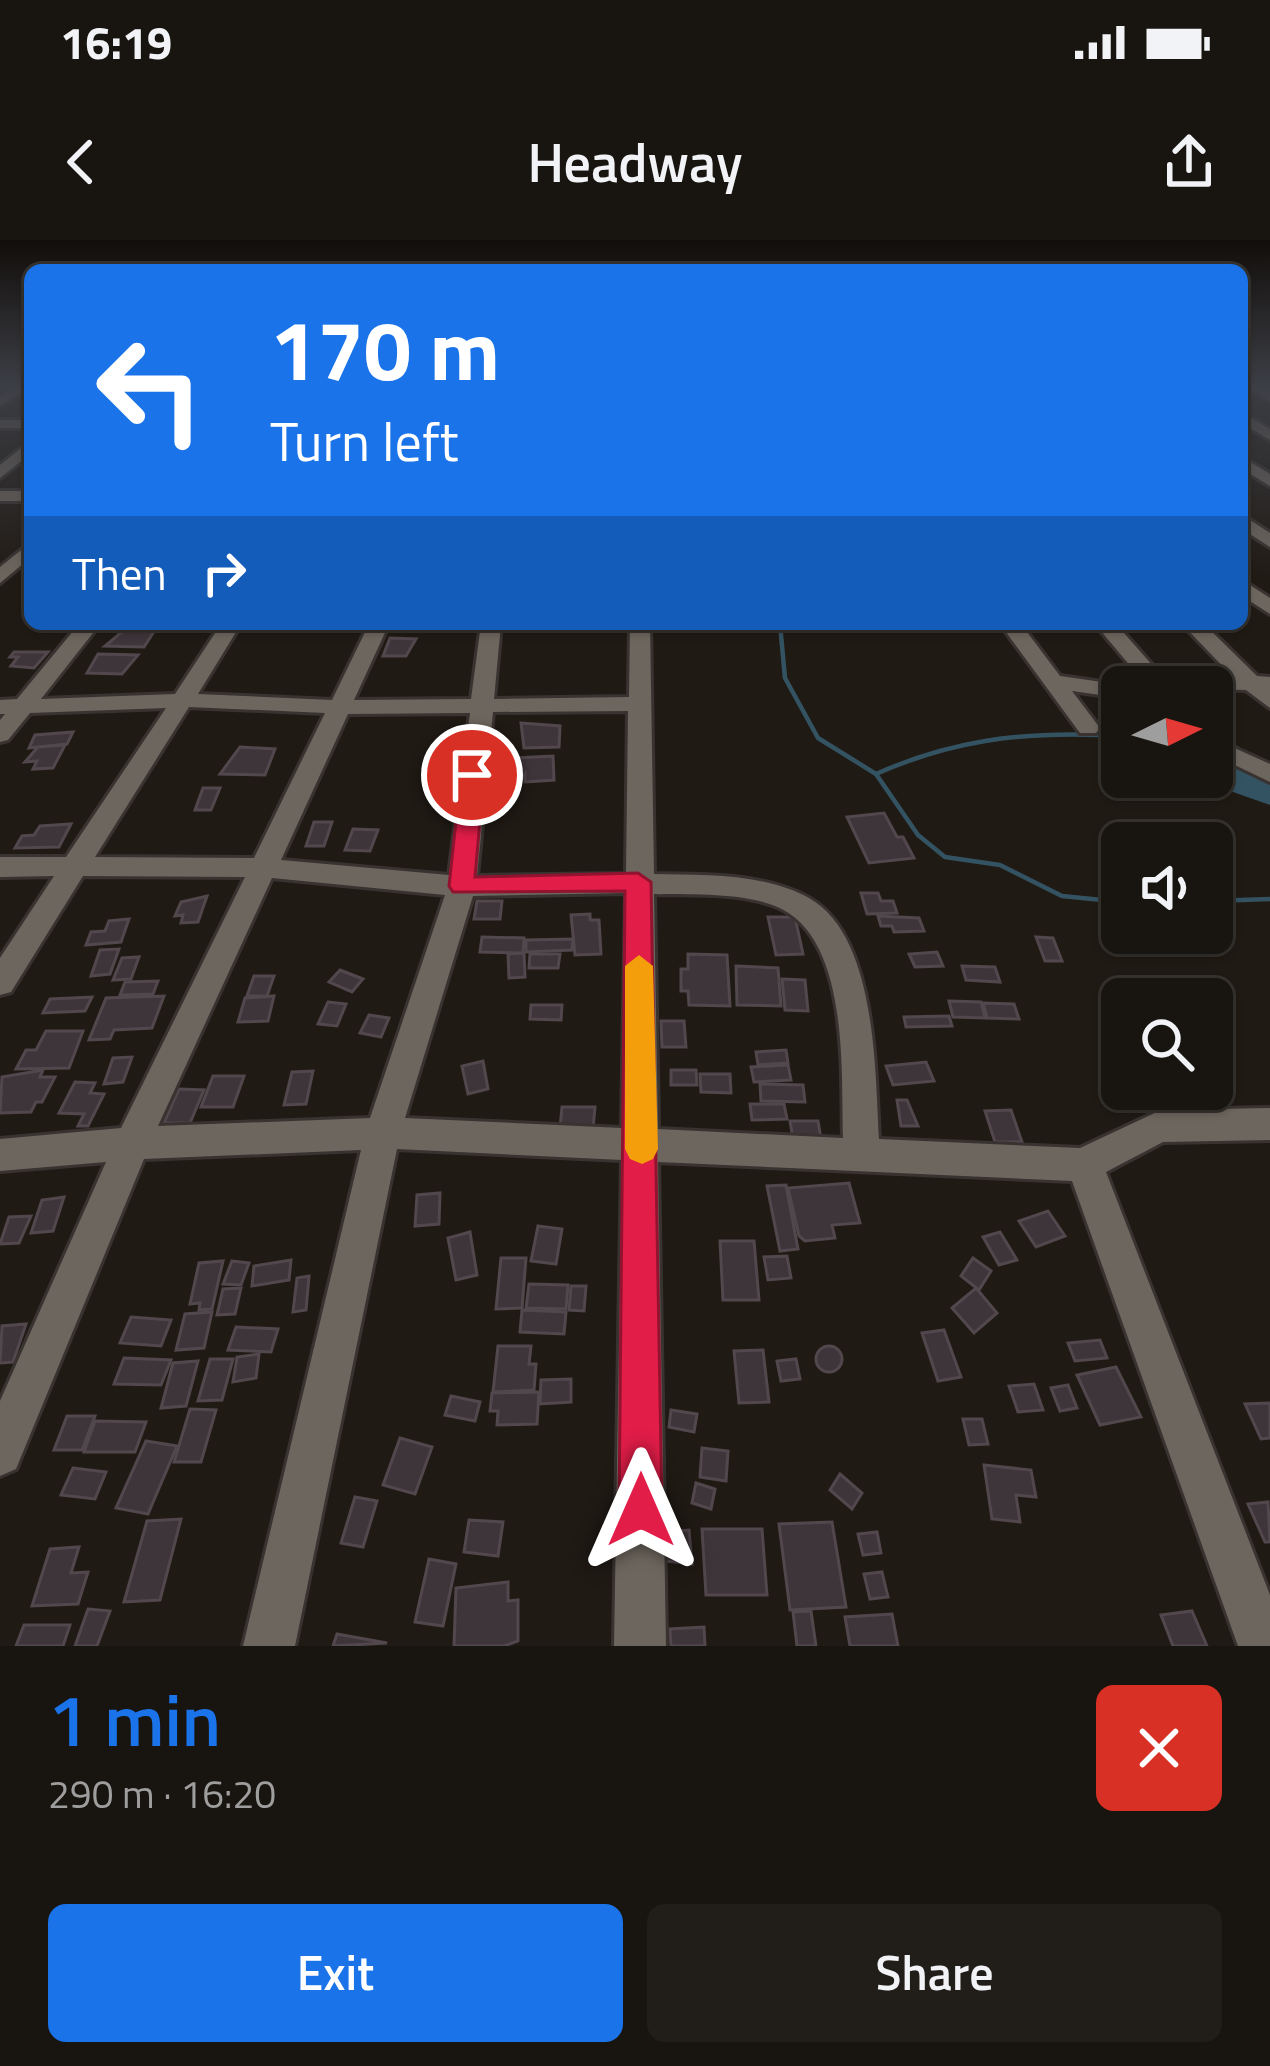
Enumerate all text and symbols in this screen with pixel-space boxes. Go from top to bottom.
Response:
text: 16:19 [60,8,172,76]
text: Headway [527,121,743,203]
icon: back [48,129,114,195]
icon: share [1156,129,1222,195]
text: 170 m [270,285,500,413]
icon: left [72,312,228,468]
text: Turn left [270,400,459,482]
text: Then [72,539,167,607]
icon: right [191,540,257,606]
north arrow [1101,666,1233,798]
map controls [1101,666,1233,1110]
pin [421,724,523,826]
icon: arrive [439,742,505,808]
button: sound [1101,822,1233,954]
button: search [1101,978,1233,1110]
position arrow [578,1447,704,1573]
text: 1 min [48,1664,221,1774]
button: close [1096,1685,1222,1811]
text: 290 m · 16:20 [48,1764,276,1823]
button: Exit [48,1904,623,2042]
button: Share [647,1904,1222,2042]

